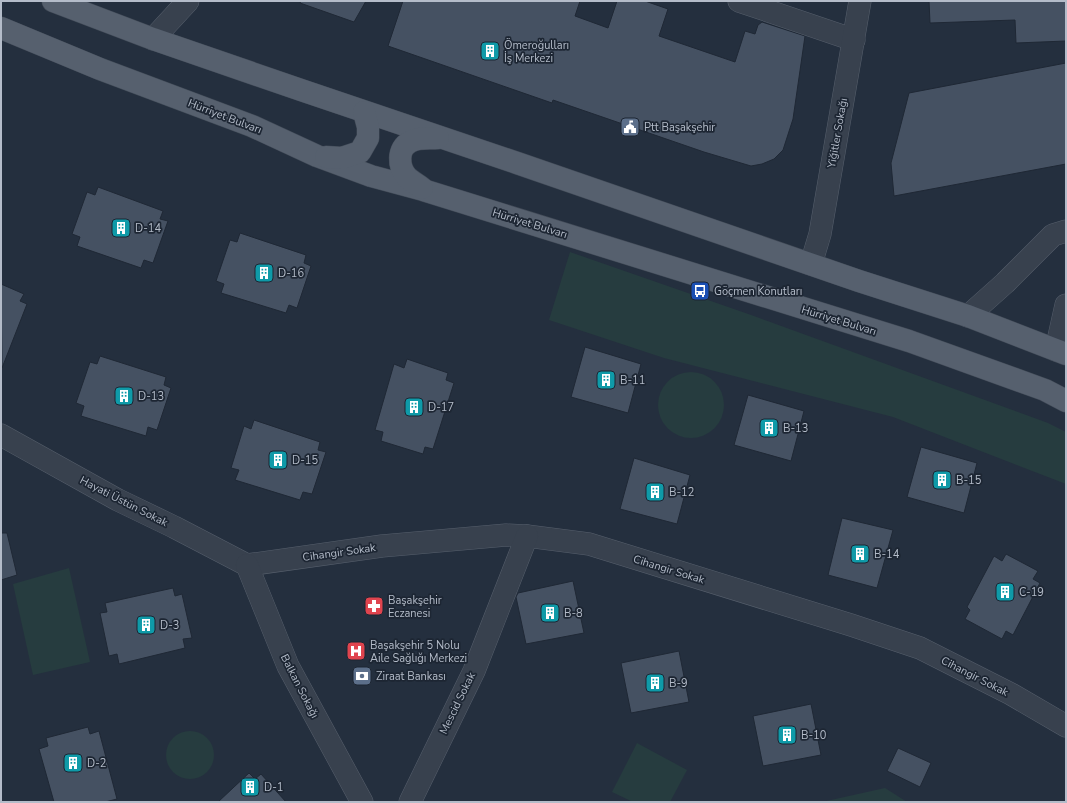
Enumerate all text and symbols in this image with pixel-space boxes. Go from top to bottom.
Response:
place label: Ömeroğulları İş Merkezi [504,38,569,66]
building icon: Ömeroğulları İş Merkezi [479,40,501,62]
street label: Hürriyet Bulvarı [186,96,264,137]
street label: Yiğitler Sokağı [824,97,851,170]
public building icon: Ptt Başakşehir [619,116,641,138]
place label: Ptt Başakşehir [644,120,715,135]
street label: Hürriyet Bulvarı [491,205,569,242]
building icon: D-14 [110,217,132,239]
place label: D-14 [135,221,161,236]
building icon: D-16 [253,262,275,284]
place label: D-16 [278,266,304,281]
bus stop icon: Göçmen Konutları [689,280,711,302]
place label: Göçmen Konutları [714,284,802,299]
street label: Hürriyet Bulvarı [800,302,878,339]
building icon: B-11 [595,369,617,391]
place label: B-11 [620,373,645,388]
building icon: D-13 [113,385,135,407]
place label: D-13 [138,389,164,404]
building icon: D-17 [403,396,425,418]
place label: D-17 [428,400,454,415]
building icon: B-13 [758,417,780,439]
place label: B-13 [783,421,808,436]
building icon: D-15 [267,449,289,471]
place label: D-15 [292,453,318,468]
building icon: B-15 [931,469,953,491]
street label: Hayati Üstün Sokak [77,473,171,530]
place label: B-15 [956,473,982,488]
building icon: B-12 [644,481,666,503]
place label: B-12 [669,485,694,500]
street label: Cihangir Sokak [302,540,377,565]
building icon: B-14 [849,543,871,565]
place label: B-14 [874,547,900,562]
street label: Cihangir Sokak [631,552,707,588]
building icon: C-19 [994,581,1016,603]
place label: C-19 [1019,585,1044,600]
place label: Başakşehir Eczanesi [388,593,442,621]
pharmacy icon: Başakşehir Eczanesi [363,595,385,617]
building icon: B-8 [539,602,561,624]
place label: B-8 [564,606,583,621]
building icon: D-3 [135,614,157,636]
place label: D-3 [160,618,179,633]
place label: Başakşehir 5 Nolu Aile Sağlığı Merkezi [370,638,467,666]
hospital icon: Başakşehir 5 Nolu Aile Sağlığı Merkezi [345,640,367,662]
street label: Balkan Sokağı [277,652,322,721]
street label: Cihangir Sokak [939,653,1011,700]
bank icon: Ziraat Bankası [351,665,373,687]
place label: Ziraat Bankası [376,669,446,684]
street label: Mescid Sokak [436,669,479,737]
building icon: B-9 [644,672,666,694]
place label: B-9 [669,676,688,691]
building icon: B-10 [776,724,798,746]
place label: B-10 [801,728,827,743]
building icon: D-2 [62,752,84,774]
place label: D-2 [87,756,106,771]
building icon: D-1 [239,776,261,798]
place label: D-1 [264,780,283,795]

